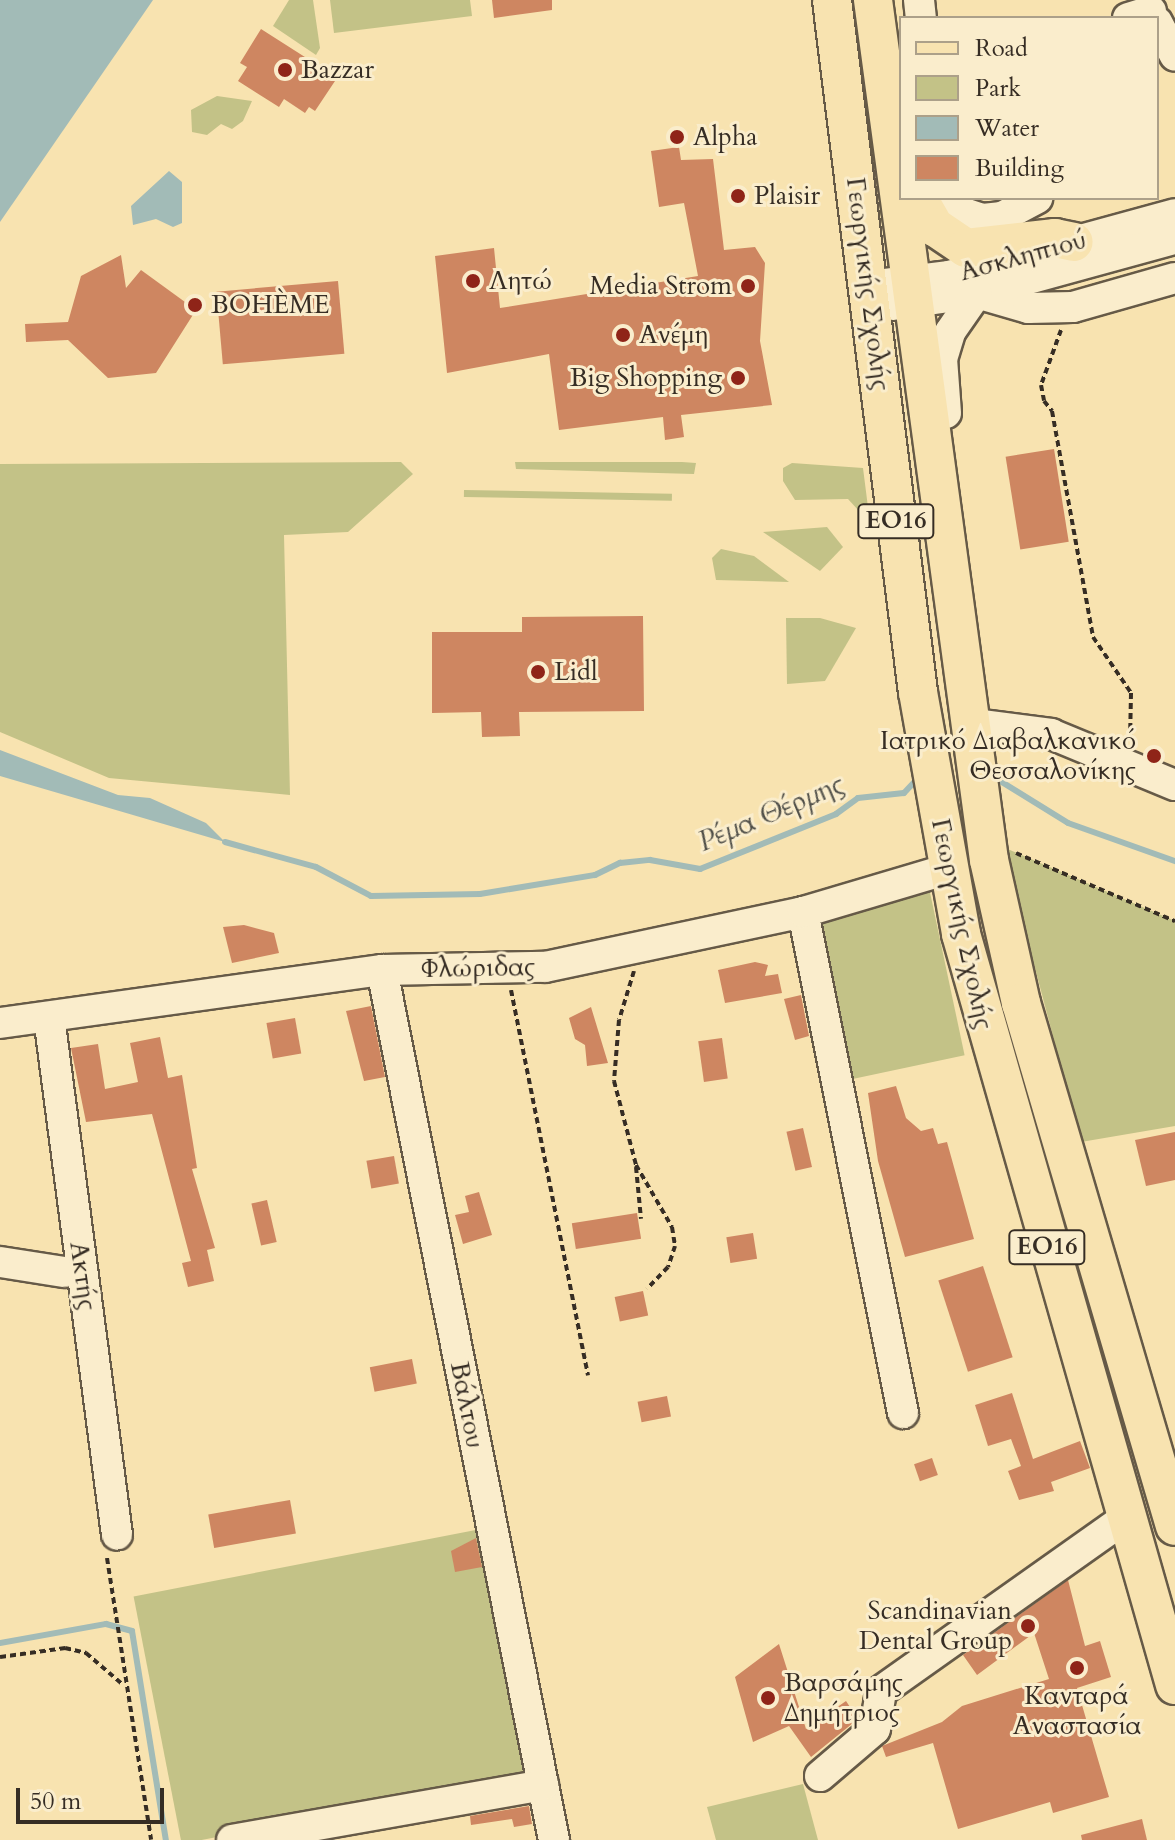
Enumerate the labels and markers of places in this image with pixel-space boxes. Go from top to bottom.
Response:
place label: Bazzar [301,54,374,86]
marker: Bazzar [276,61,294,79]
place label: Alpha [693,121,757,153]
marker: Alpha [668,128,686,146]
place label: Plaisir [754,180,820,212]
marker: Plaisir [729,187,747,205]
place label: Λητώ [489,265,552,297]
place label: Media Strom [590,270,732,302]
marker: Λητώ [464,272,482,290]
marker: Media Strom [739,277,757,295]
place label: BOHÈME [211,289,329,321]
marker: BOHÈME [186,296,204,314]
place label: Ανέμη [639,319,708,351]
marker: Ανέμη [614,326,632,344]
place label: Big Shopping [570,362,722,394]
marker: Big Shopping [729,369,747,387]
place label: Lidl [554,656,597,688]
marker: Lidl [529,663,547,681]
place label: Ιατρικό Διαβαλκανικό Θεσσαλονίκης [880,725,1136,786]
marker: Ιατρικό Διαβαλκανικό Θεσσαλονίκης [1143,745,1165,767]
place label: Scandinavian Dental Group [859,1595,1012,1656]
marker: Scandinavian Dental Group [1019,1617,1037,1635]
marker: Κανταρά Αναστασία [1068,1659,1086,1677]
place label: Βαρσάμης Δημήτριος [784,1667,903,1728]
place label: Κανταρά Αναστασία [1013,1680,1141,1742]
marker: Βαρσάμης Δημήτριος [759,1689,777,1707]

